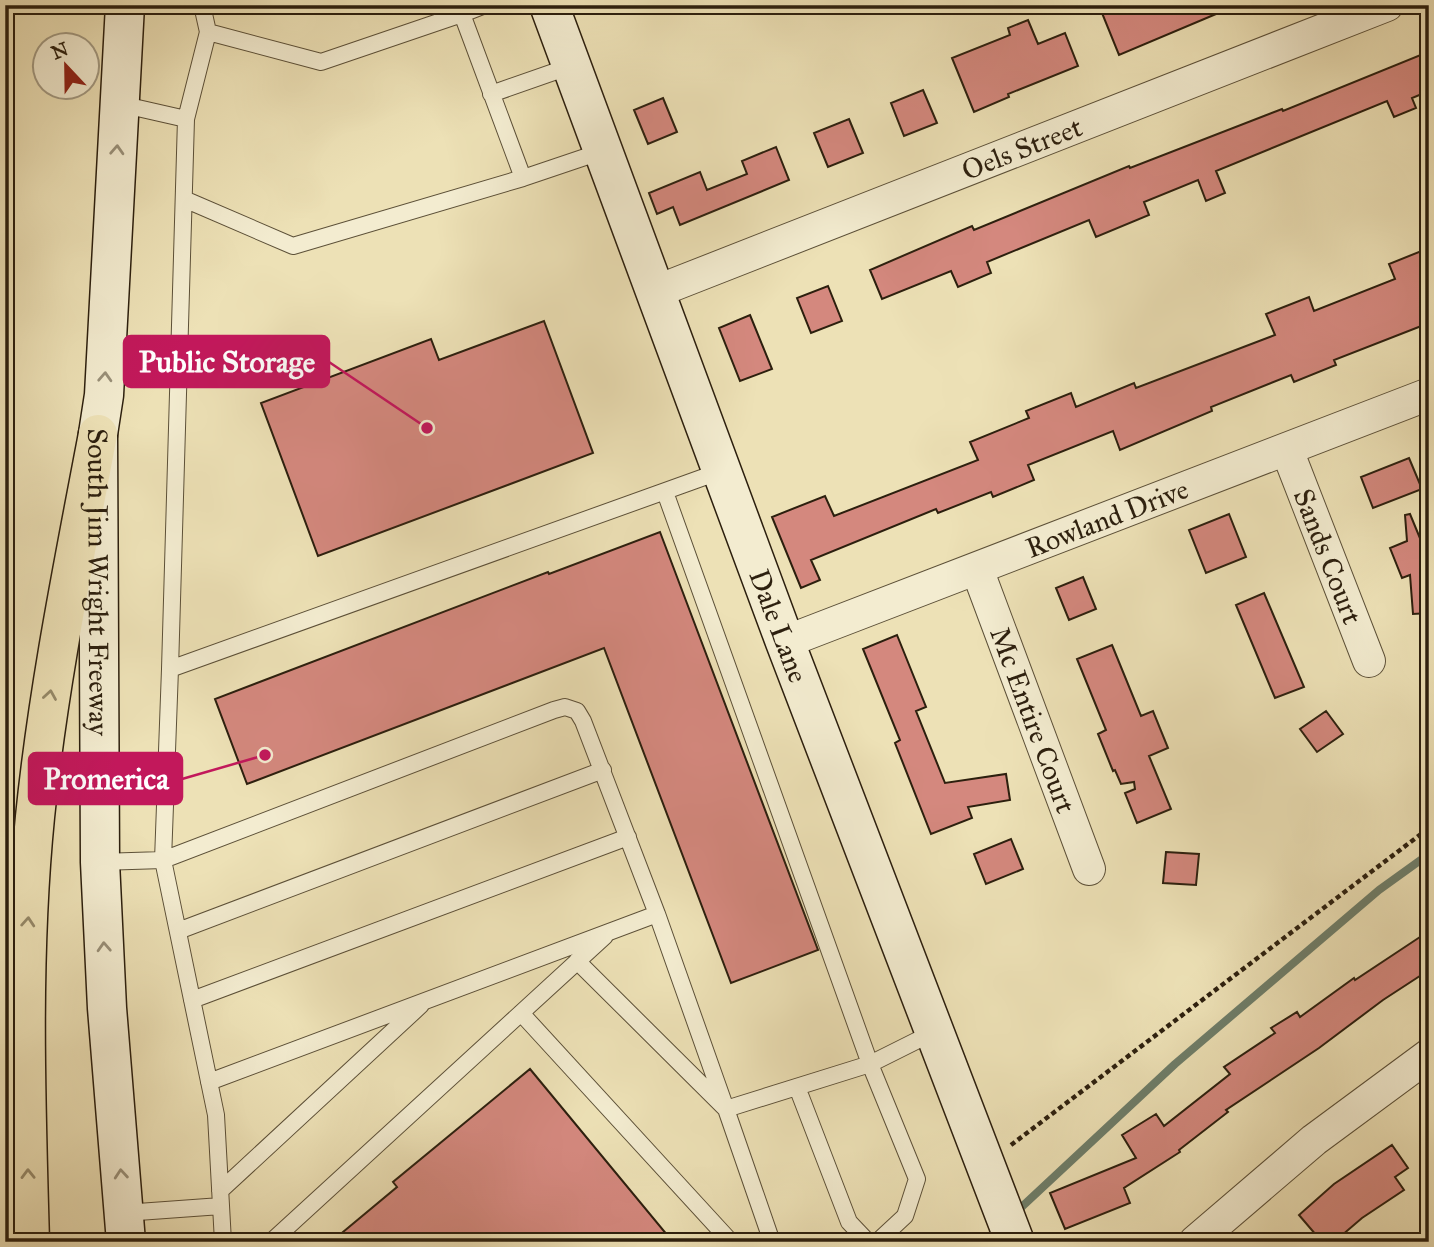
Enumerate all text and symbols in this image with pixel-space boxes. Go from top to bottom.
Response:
north arrow [32,32,102,102]
text: N [48,37,72,64]
street label: Oels Street [957,109,1087,188]
one-way arrow [110,144,125,155]
callout: Public Storage [124,336,329,387]
text: Public Storage [139,344,316,380]
one-way arrow [98,371,113,382]
street label: South Jim Wright Freeway [80,428,117,737]
street label: Rowland Drive [1021,471,1193,565]
street label: Sands Court [1286,484,1370,629]
street label: Dale Lane [742,564,816,687]
street label: Mc Entire Court [983,622,1084,818]
one-way arrow [42,689,57,701]
callout: Promerica [29,753,182,804]
text: Promerica [43,761,170,797]
one-way arrow [20,916,35,927]
one-way arrow [96,941,111,952]
one-way arrow [20,1168,36,1178]
one-way arrow [114,1168,129,1179]

